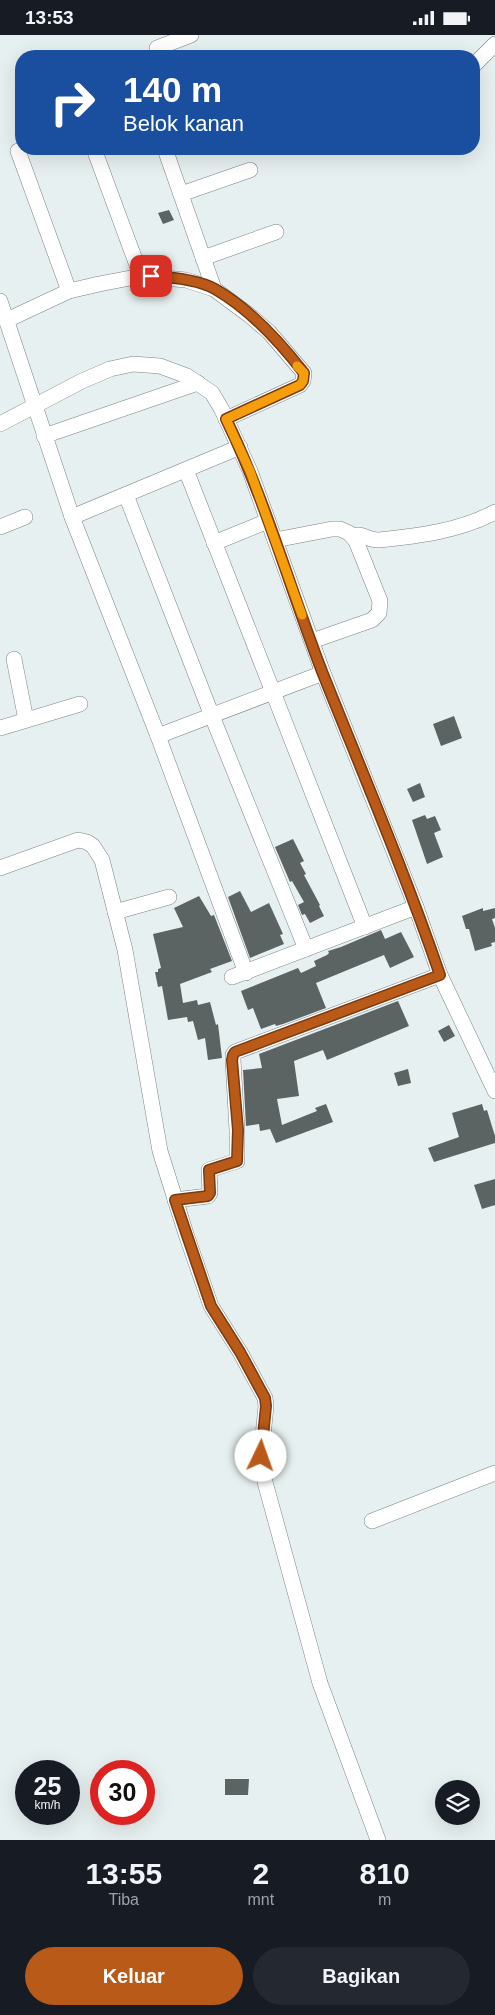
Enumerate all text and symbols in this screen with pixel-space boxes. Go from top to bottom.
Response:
text: 13:53 [25,7,74,28]
icon: right [40,70,105,135]
text: 140 m [123,70,222,109]
text: Belok kanan [123,111,244,136]
pin [130,255,172,297]
icon: arrive [137,262,165,290]
position arrow [234,1429,286,1481]
speed limit sign: 30 [90,1760,155,1825]
text: 25 [34,1772,61,1800]
map controls [435,1780,480,1825]
button: layers [435,1780,480,1825]
text: km/h [34,1798,61,1812]
text: 13:55 [85,1857,162,1890]
text: 2 [252,1857,269,1890]
text: 810 [360,1857,410,1890]
text: Tiba [108,1891,139,1908]
text: mnt [247,1891,274,1908]
text: m [378,1891,391,1908]
button: Keluar [25,1947,243,2005]
button: Bagikan [253,1947,470,2005]

